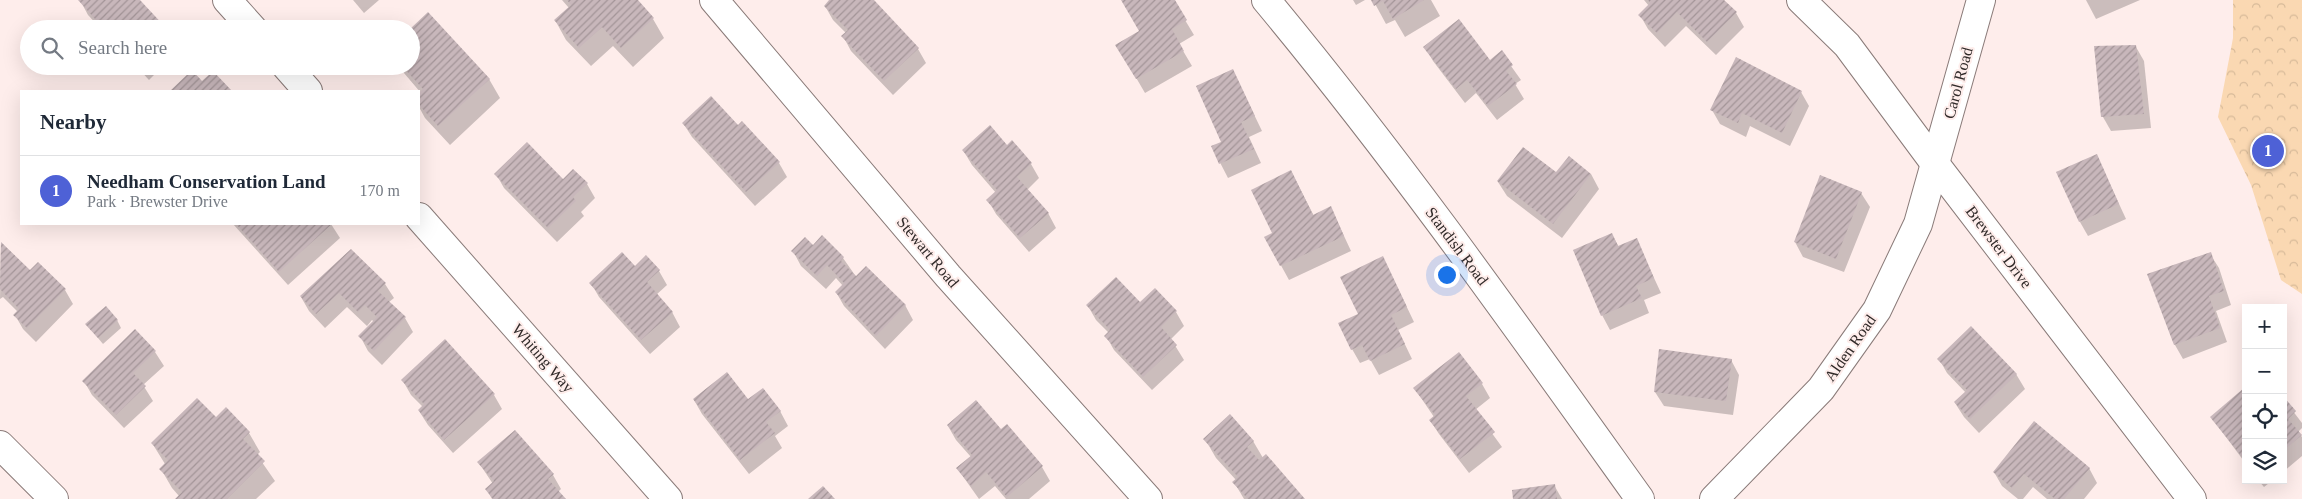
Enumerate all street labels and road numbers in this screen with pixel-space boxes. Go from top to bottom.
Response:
street label: Carol Road [1940,45,1976,121]
street label: Brewster Drive [1963,203,2035,291]
street label: Standish Road [1422,204,1492,288]
street label: Stewart Road [894,213,962,291]
street label: Alden Road [1821,312,1879,384]
street label: Whiting Way [508,320,577,396]

